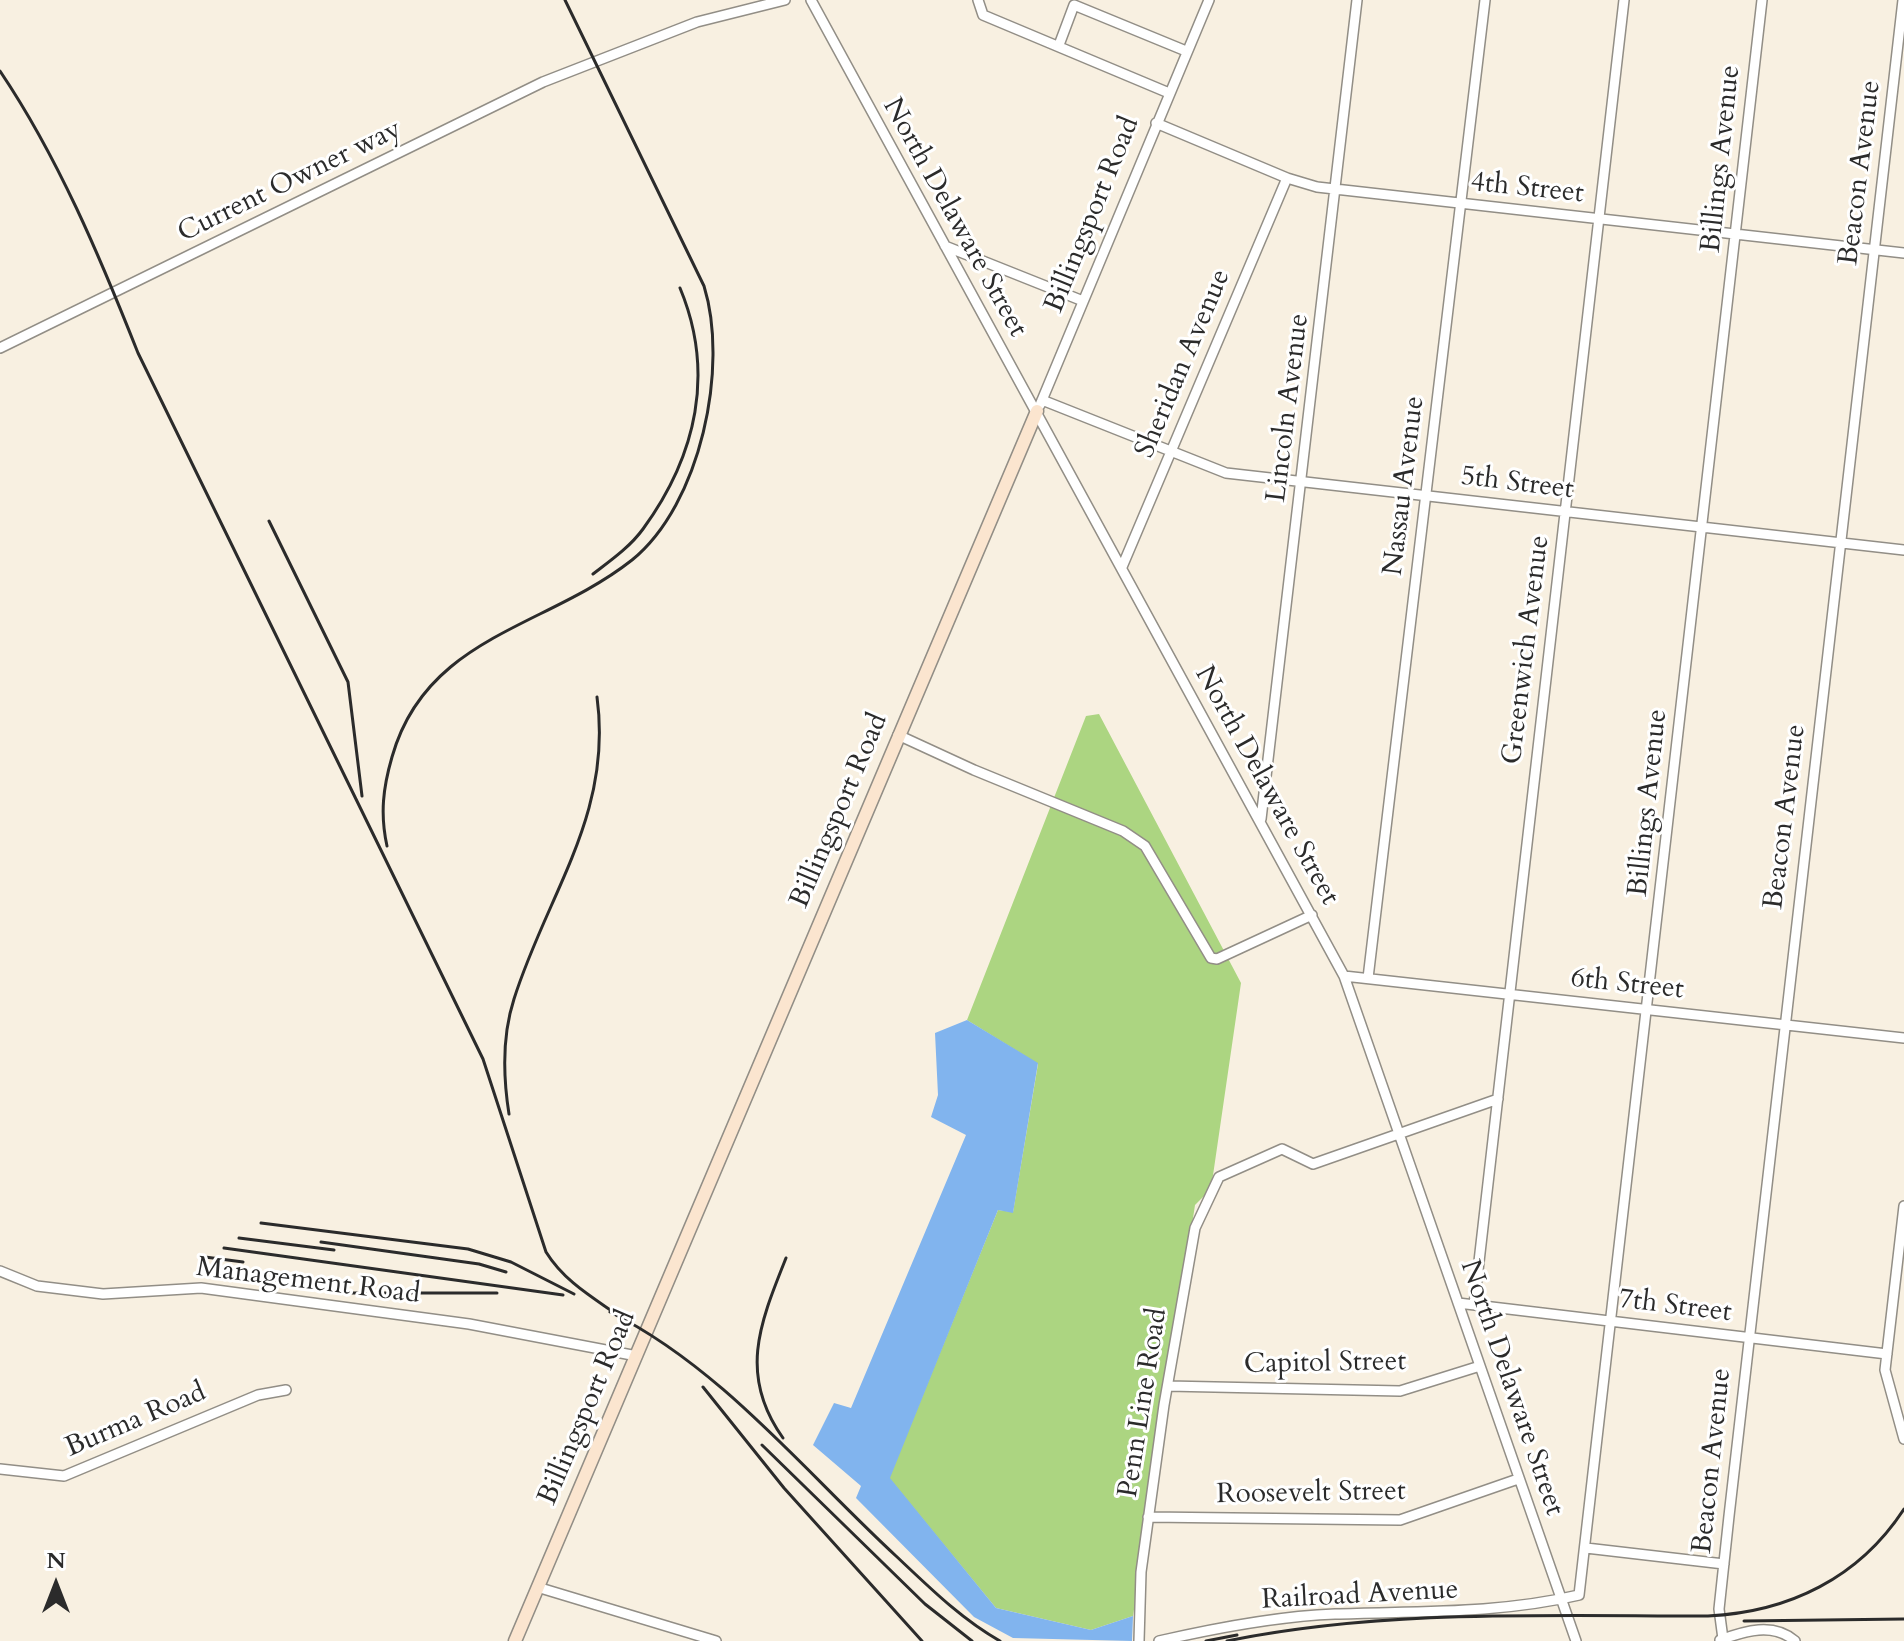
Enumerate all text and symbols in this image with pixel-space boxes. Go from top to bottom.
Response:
street label: Billings Avenue [1695,64,1749,254]
street label: Beacon Avenue [1833,79,1889,267]
street label: North Delaware Street [874,93,1034,343]
street label: Billingsport Road [1038,112,1148,318]
street label: Current Owner way [173,113,407,251]
street label: 4th Street [1469,166,1585,212]
street label: Sheridan Avenue [1129,265,1239,463]
street label: Lincoln Avenue [1261,312,1317,504]
street label: Nassau Avenue [1377,394,1433,578]
street label: 5th Street [1459,460,1575,508]
street label: Greenwich Avenue [1496,534,1558,766]
street label: North Delaware Street [1186,661,1346,911]
street label: Billings Avenue [1622,708,1676,898]
street label: Billingsport Road [784,709,896,913]
street label: Beacon Avenue [1758,723,1814,911]
street label: 6th Street [1569,962,1685,1008]
street label: Management Road [194,1252,422,1312]
street label: North Delaware Street [1451,1256,1571,1520]
street label: 7th Street [1617,1283,1733,1331]
street label: Billingsport Road [532,1306,644,1510]
street label: Penn Line Road [1112,1306,1176,1500]
street label: Capitol Street [1244,1346,1406,1382]
street label: Beacon Avenue [1687,1367,1739,1555]
street label: Burma Road [61,1376,211,1466]
street label: Roosevelt Street [1216,1476,1406,1512]
north arrow [16,1545,96,1625]
text: N [46,1546,66,1576]
street label: Railroad Avenue [1261,1574,1459,1618]

